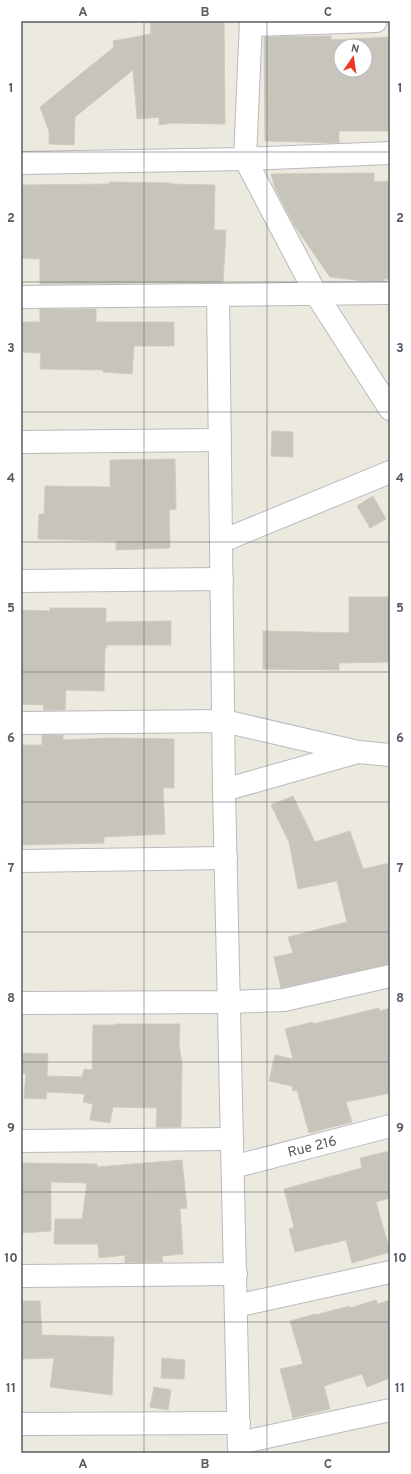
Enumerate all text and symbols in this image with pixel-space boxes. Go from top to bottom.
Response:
text: A [78,5,88,21]
text: B [201,5,210,21]
text: C [324,5,332,21]
north arrow [333,38,373,78]
text: N [350,42,360,57]
text: 1 [8,81,14,97]
text: 1 [397,81,403,97]
text: 2 [7,211,15,227]
text: 2 [396,211,404,227]
text: 3 [7,341,15,357]
text: 3 [396,341,404,357]
text: 4 [7,471,15,487]
text: 4 [396,471,404,487]
text: 5 [7,601,15,617]
text: 5 [396,601,404,617]
text: 6 [7,731,15,747]
text: 6 [396,731,404,747]
text: 7 [8,861,15,877]
text: 7 [397,861,404,877]
text: 8 [7,991,15,1007]
text: 8 [396,991,404,1007]
text: 9 [7,1121,15,1137]
text: 9 [396,1121,404,1137]
street label: Rue 216 [286,1133,339,1162]
text: 10 [4,1251,18,1267]
text: 10 [393,1251,407,1267]
text: 11 [6,1381,16,1397]
text: 11 [395,1381,405,1397]
text: A [78,1457,88,1473]
text: B [201,1457,210,1473]
text: C [324,1457,332,1473]

